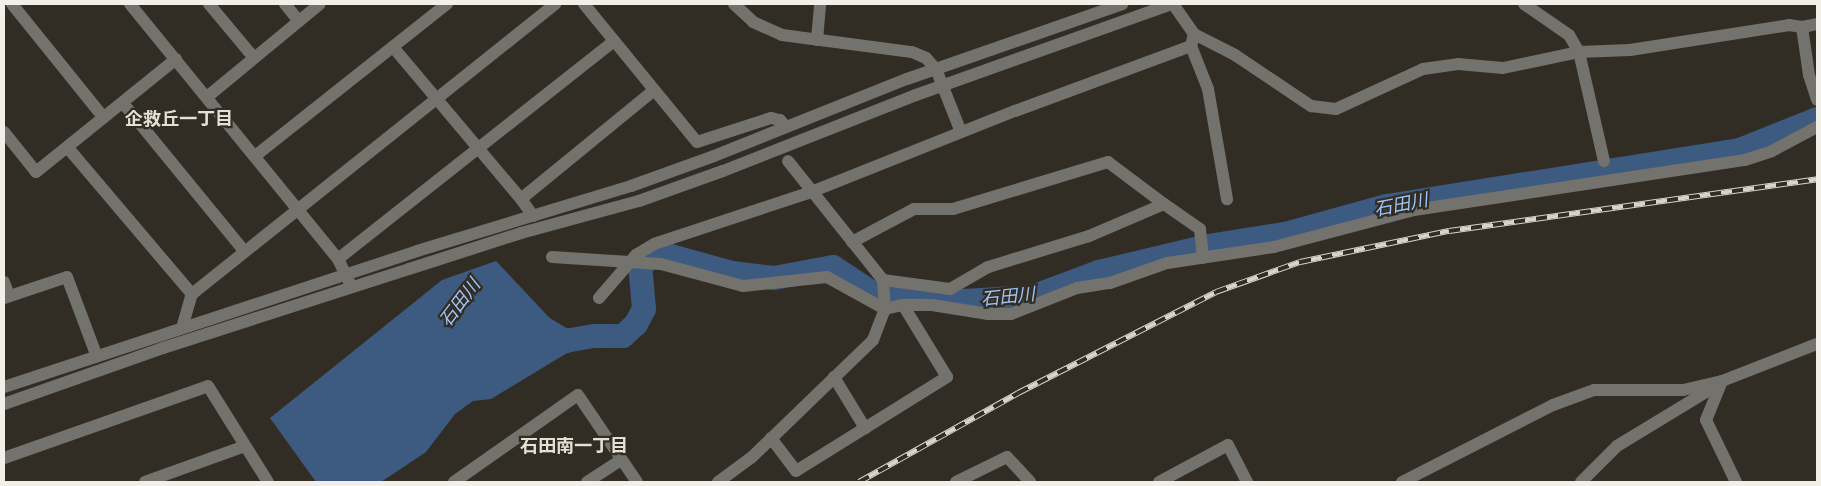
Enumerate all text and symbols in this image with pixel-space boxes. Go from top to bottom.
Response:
district label: 企救丘一丁目 [125,108,233,130]
water label: 石田川 [1372,189,1430,221]
water label: 石田川 [435,275,485,331]
water label: 石田川 [980,283,1036,311]
district label: 石田南一丁目 [520,435,628,457]

